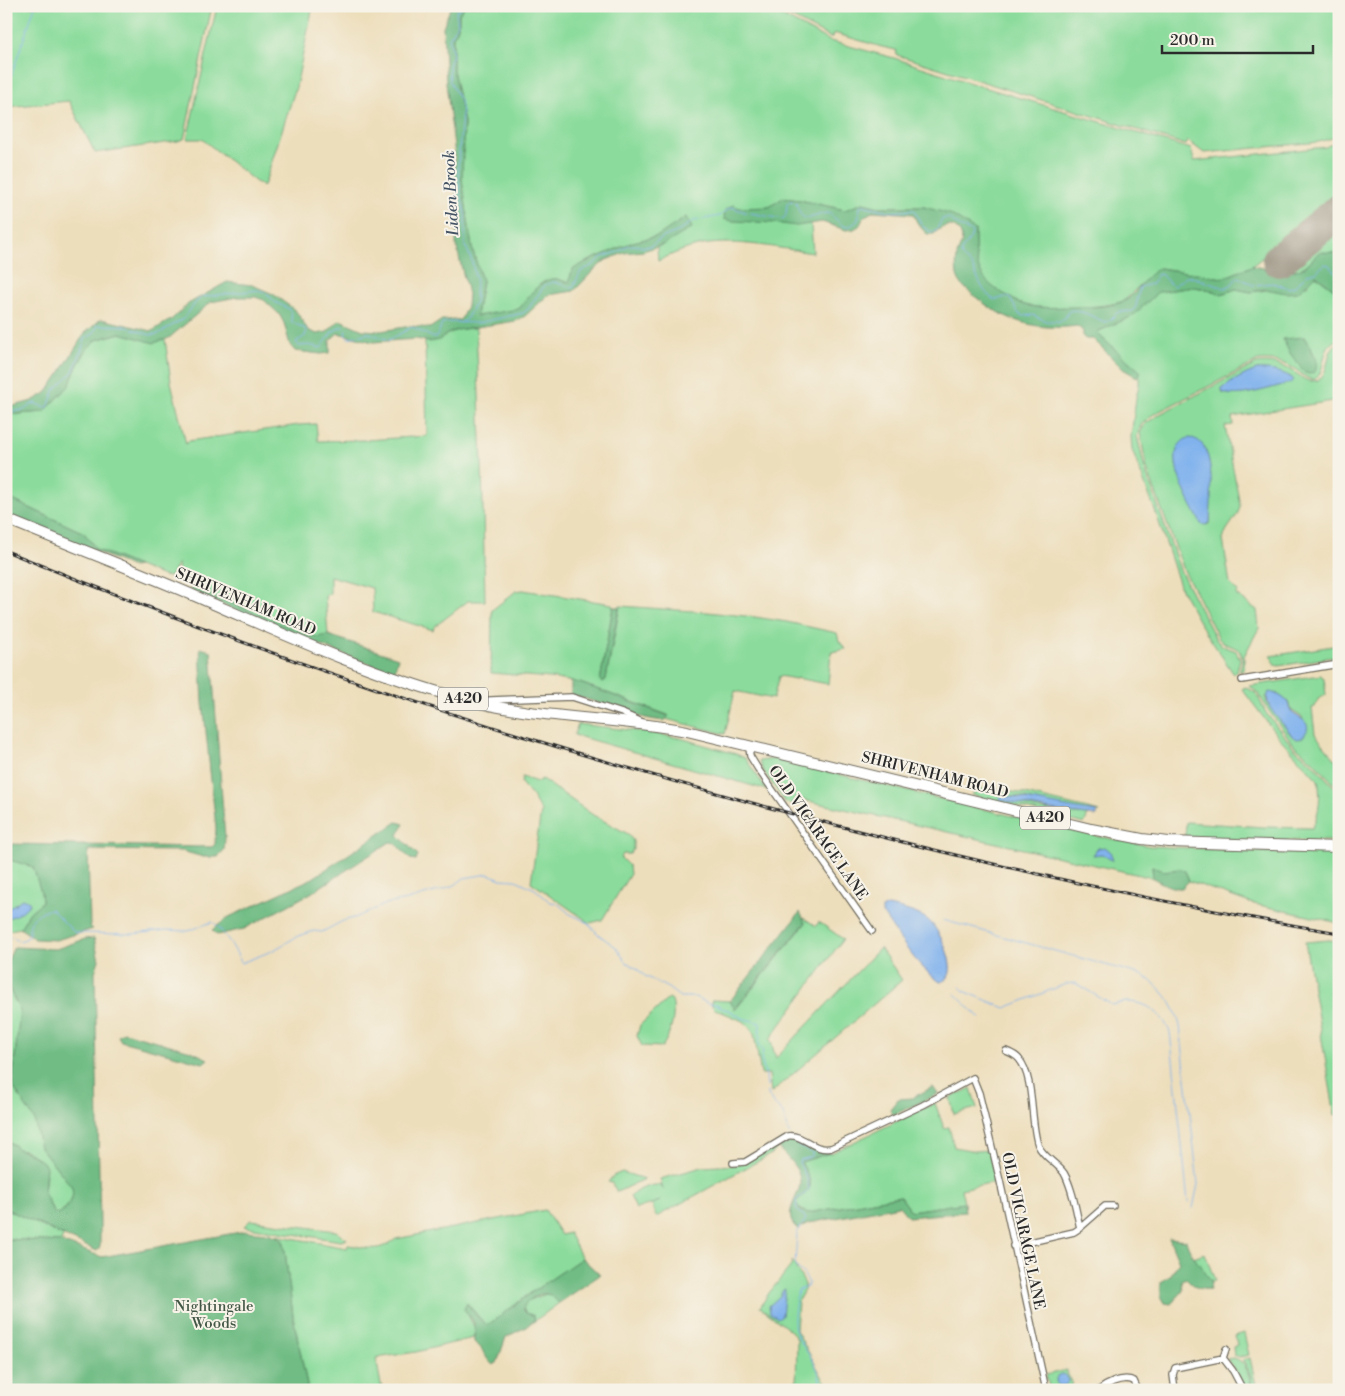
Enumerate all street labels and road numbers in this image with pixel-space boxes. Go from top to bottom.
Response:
street label: SHRIVENHAM ROAD [173,564,319,640]
road number: A420 [438,688,488,711]
street label: SHRIVENHAM ROAD [860,748,1010,802]
street label: OLD VICARAGE LANE [764,762,872,904]
road number: A420 [1020,806,1070,830]
street label: OLD VICARAGE LANE [997,1151,1049,1311]

